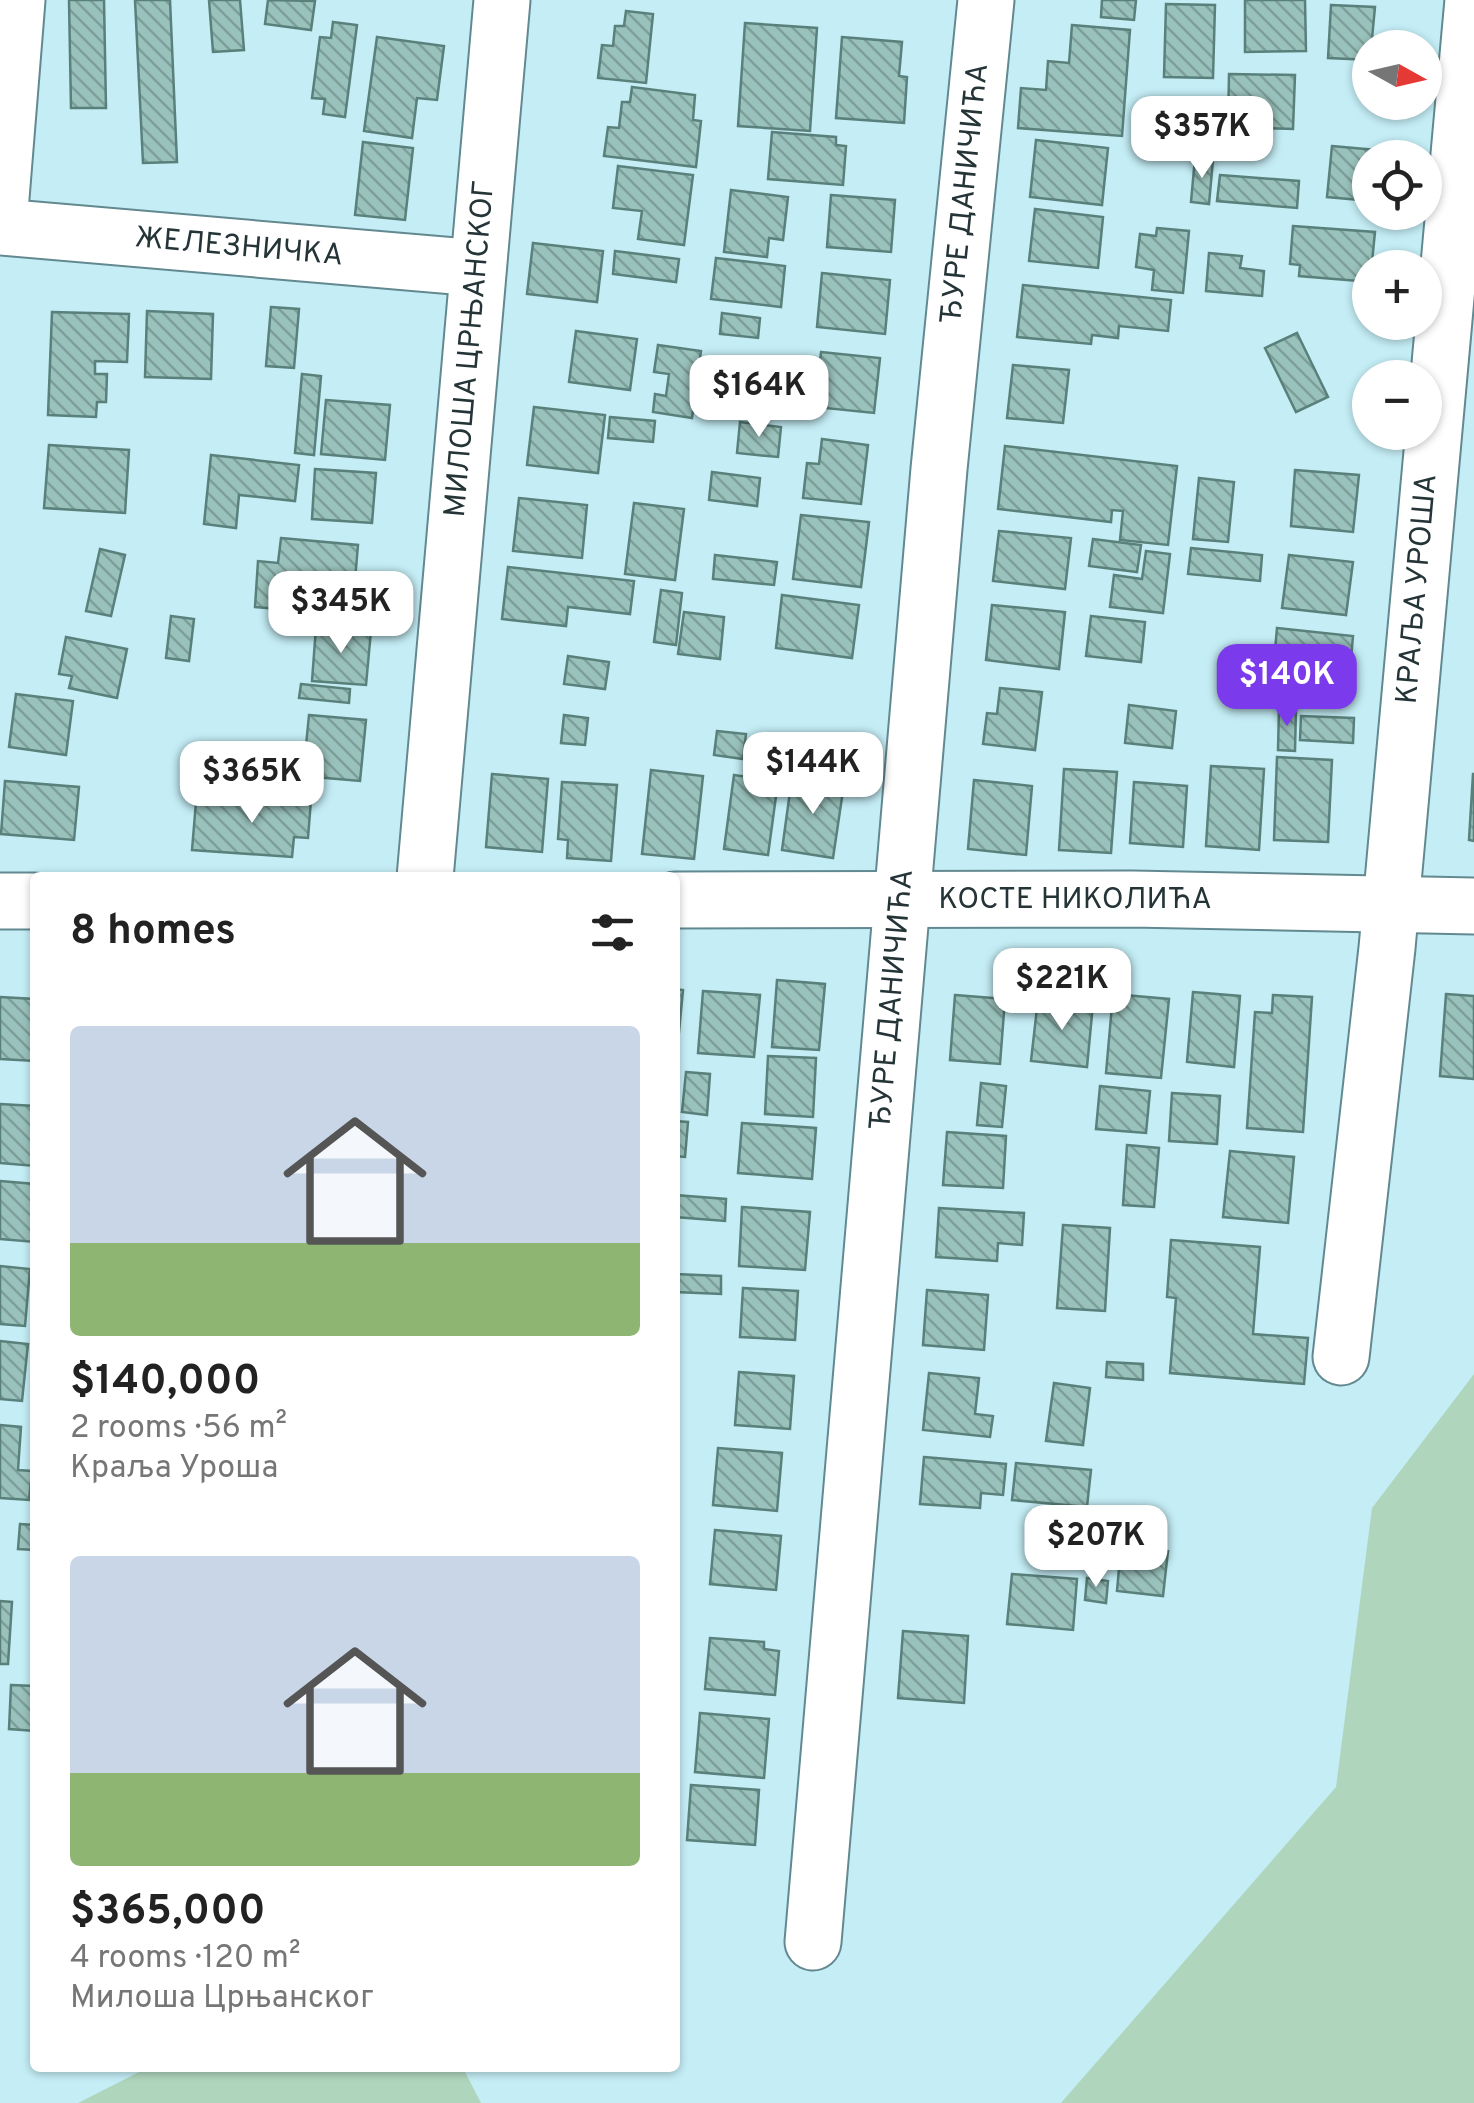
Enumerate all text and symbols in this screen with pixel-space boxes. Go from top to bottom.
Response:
north arrow [1352,30,1442,120]
map controls [1352,30,1442,450]
street label: ЂУРЕ ДАНИЧИЋА [934,62,998,326]
pin: $357K [1132,96,1272,181]
text: $357K [1153,108,1251,148]
button: locate [1352,140,1442,230]
street label: МИЛОША ЦРЊАНСКОГ [438,179,504,519]
street label: ЖЕЛЕЗНИЧКА [133,220,345,276]
button: + [1352,250,1442,340]
pin: $164K [689,355,829,440]
button: − [1352,360,1442,450]
text: $164K [712,367,807,407]
street label: КРАЉА УРОША [1390,472,1446,706]
pin: $345K [271,571,411,656]
text: $345K [290,583,392,623]
pin: $140K [1217,644,1357,729]
text: $140K [1239,656,1335,696]
pin: $144K [743,732,883,817]
pin: $365K [182,741,322,826]
text: $144K [765,744,861,784]
text: $365K [202,753,302,793]
street label: ЂУРЕ ДАНИЧИЋА [863,868,923,1132]
street label: КОСТЕ НИКОЛИЋА [938,882,1212,919]
icon: filters [585,905,640,960]
text: 8 homes [70,906,236,959]
pin: $221K [992,948,1132,1033]
text: $221K [1015,960,1109,1000]
icon: home [265,1091,445,1271]
text: $140,000 [70,1356,260,1409]
text: 2 rooms · 56 m² [70,1409,287,1449]
text: Краља Уроша [70,1449,278,1489]
pin: $207K [1026,1505,1166,1590]
text: $207K [1046,1517,1146,1557]
icon: home [265,1621,445,1801]
text: $365,000 [70,1886,266,1939]
text: 4 rooms · 120 m² [70,1939,301,1979]
text: Милоша Црњанског [70,1979,374,2019]

